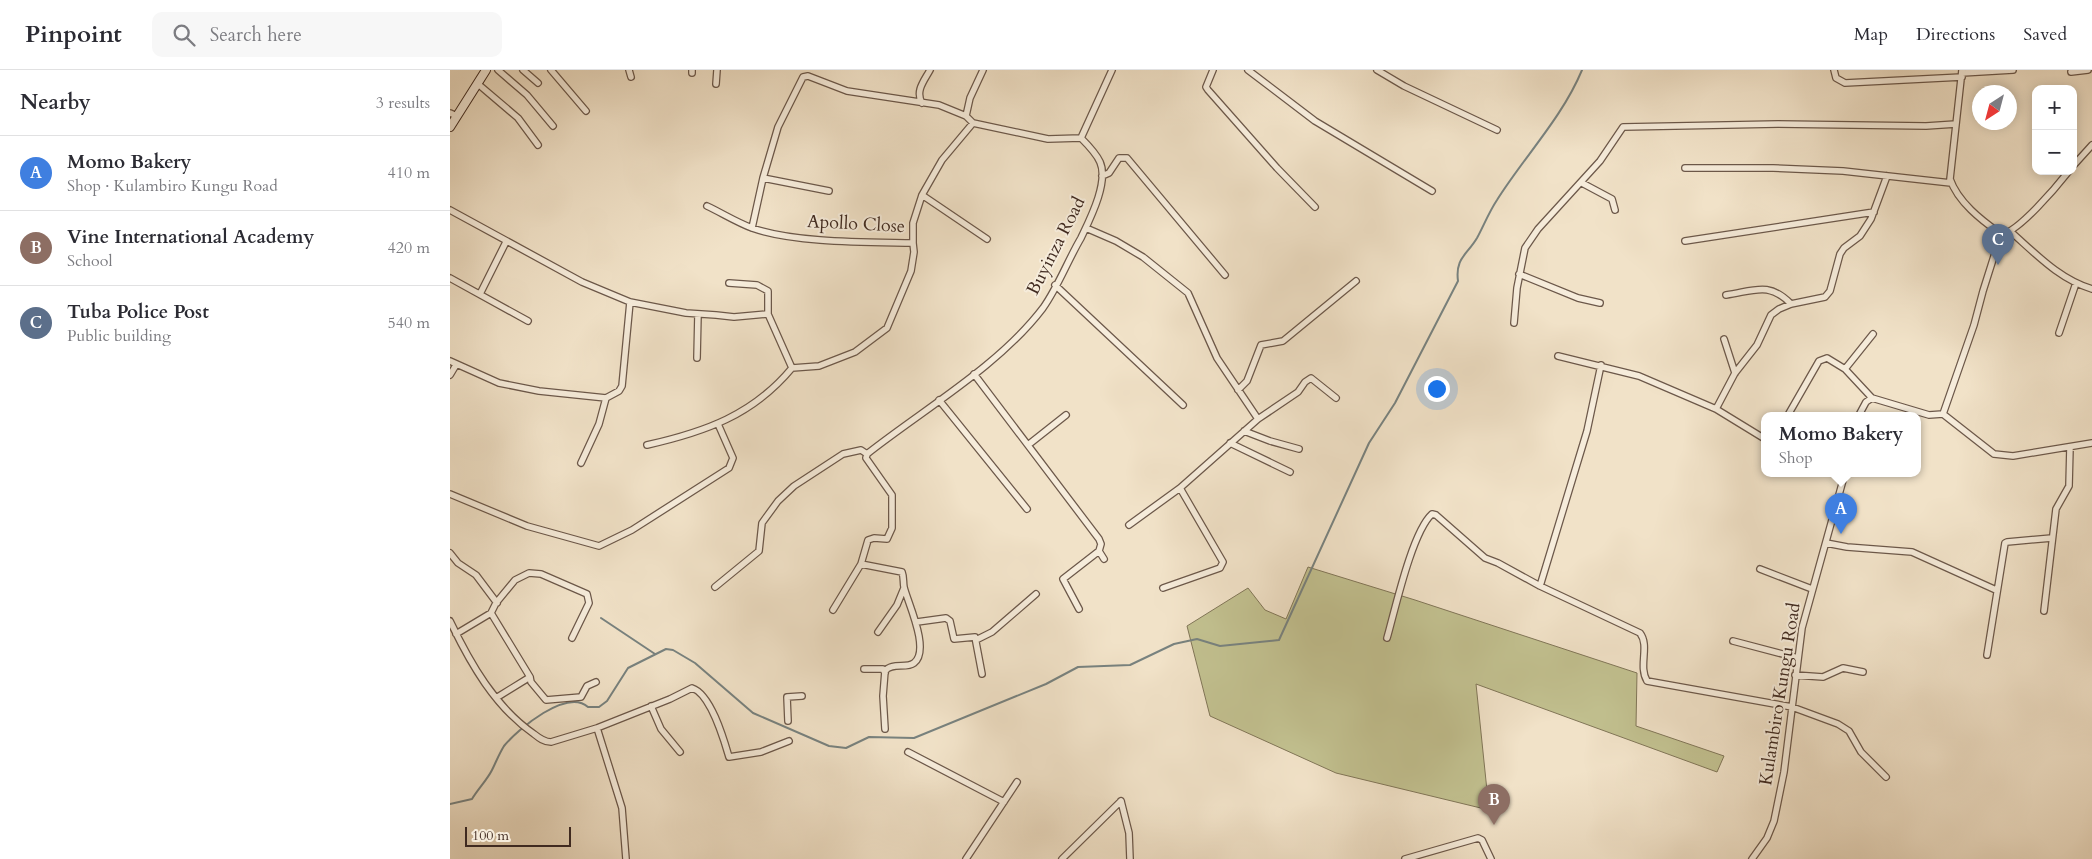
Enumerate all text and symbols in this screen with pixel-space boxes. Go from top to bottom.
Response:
search box [152,12,502,57]
text: Pinpoint [25,18,122,51]
icon: search [170,21,198,49]
text: Search here [210,22,302,48]
text: Map [1854,22,1888,47]
text: Directions [1916,22,1995,47]
text: Saved [2023,22,2067,47]
north arrow [1972,85,2017,130]
map controls [2032,85,2077,175]
button: + [2032,85,2077,130]
text: Nearby [20,88,91,117]
text: 3 results [376,92,430,114]
button: − [2032,130,2077,175]
text: Momo Bakery [67,149,191,175]
text: A [30,162,42,184]
text: 410 m [388,162,430,184]
text: Shop · Kulambiro Kungu Road [67,175,278,197]
street label: Buyinza Road [1021,192,1092,299]
street label: Apollo Close [806,209,906,239]
text: Vine International Academy [67,224,314,250]
pin: C [1982,224,2014,265]
text: B [30,237,42,259]
text: 420 m [388,237,430,259]
text: School [67,250,112,272]
text: Tuba Police Post [67,299,209,325]
text: C [30,312,42,334]
text: 540 m [388,312,430,334]
text: Public building [67,325,171,347]
your location [1424,376,1450,402]
popup [1761,412,1921,477]
text: Momo Bakery [1779,421,1903,447]
text: Shop [1779,447,1813,469]
pin: A [1825,493,1857,534]
street label: Kulambiro Kungu Road [1753,600,1807,787]
pin: B [1478,784,1510,825]
scale bar [465,824,571,847]
text: 100 m [472,826,509,845]

